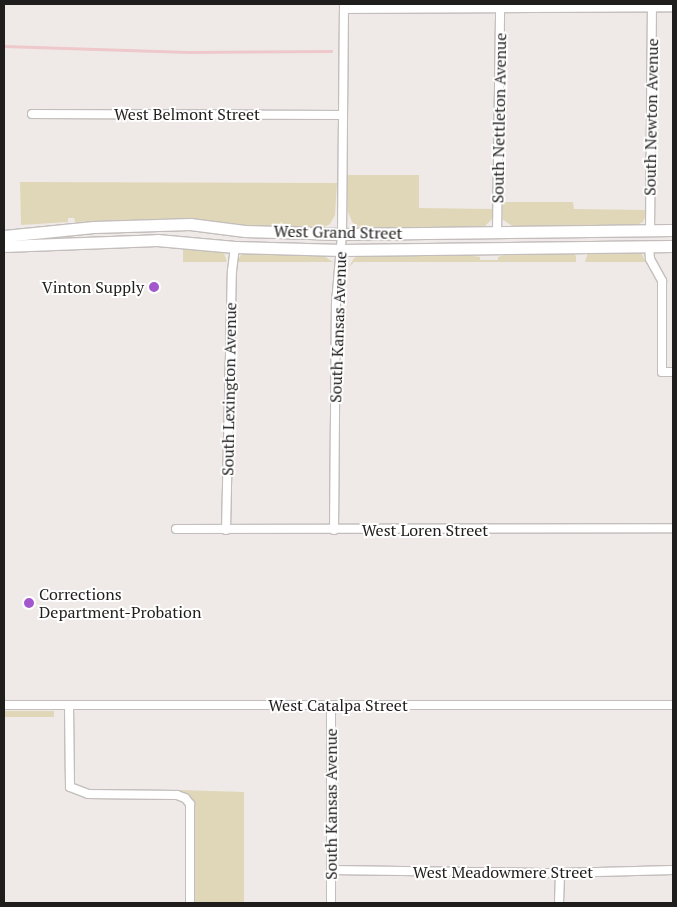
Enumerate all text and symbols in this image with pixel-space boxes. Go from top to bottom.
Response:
street label: South Nettleton Avenue [488,32,510,204]
street label: South Newton Avenue [640,38,662,196]
street label: West Belmont Street [114,104,260,124]
street label: West Grand Street [273,221,403,243]
street label: South Kansas Avenue [326,251,350,403]
place label: Vinton Supply [42,277,144,297]
marker: Vinton Supply [148,281,160,293]
street label: South Lexington Avenue [218,302,240,476]
street label: West Loren Street [362,520,488,540]
place label: Corrections Department-Probation [39,584,201,622]
marker: Corrections Department-Probation [23,597,35,609]
street label: West Catalpa Street [268,695,408,715]
street label: South Kansas Avenue [321,728,341,880]
street label: West Meadowmere Street [413,862,593,882]

